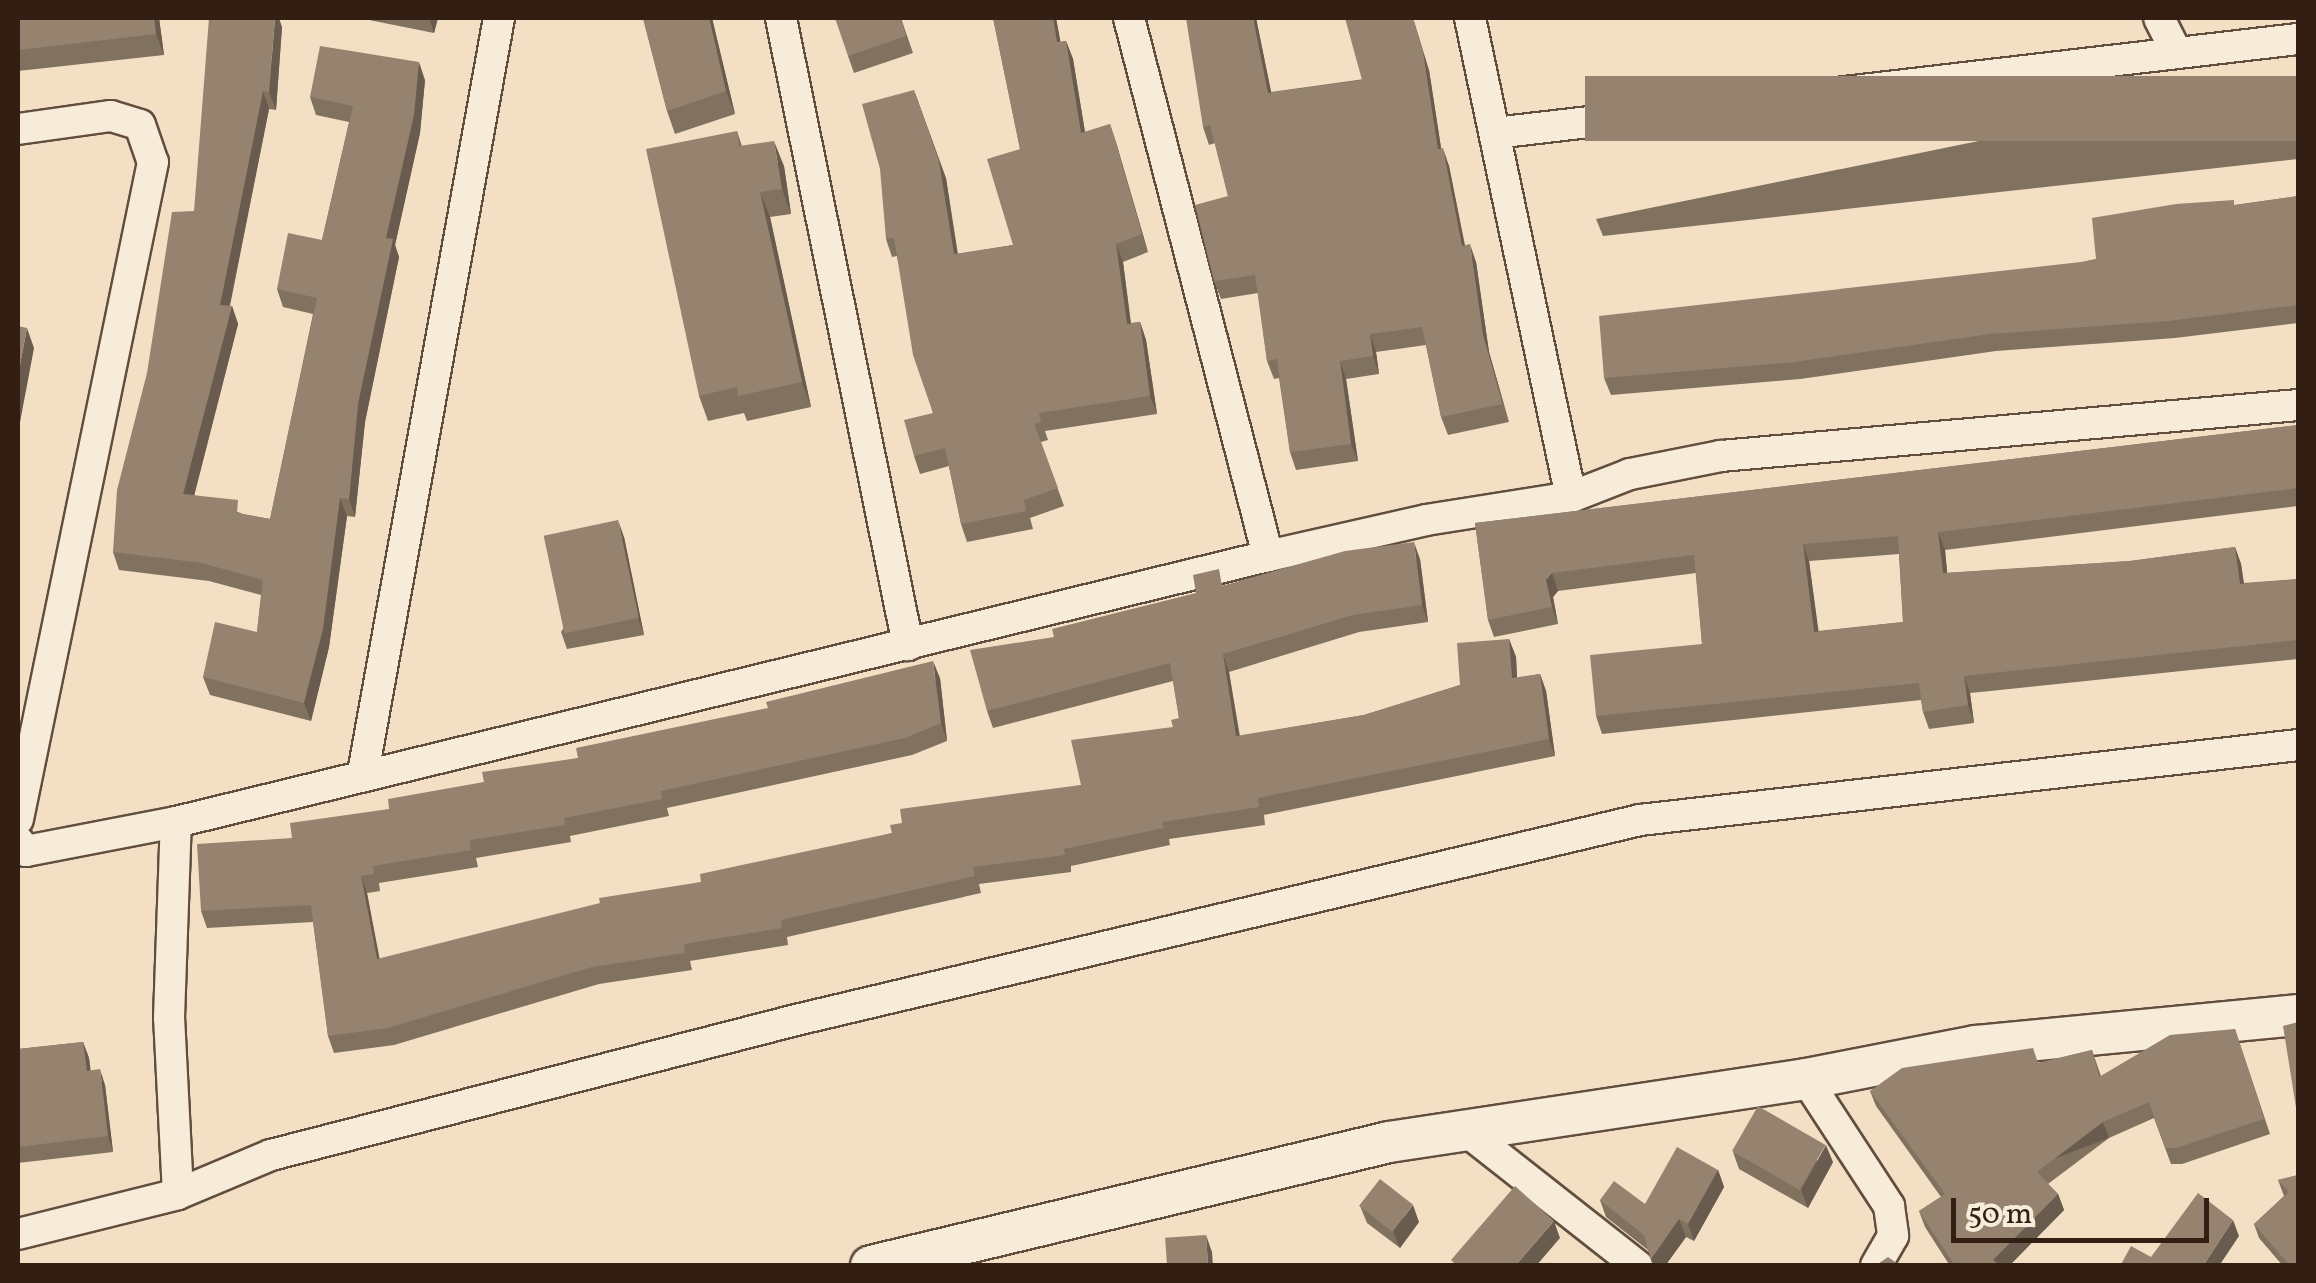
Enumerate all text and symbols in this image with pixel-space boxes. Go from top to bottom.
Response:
scale bar [1956,1178,2214,1240]
text: 50 m [1968,1194,2032,1236]

